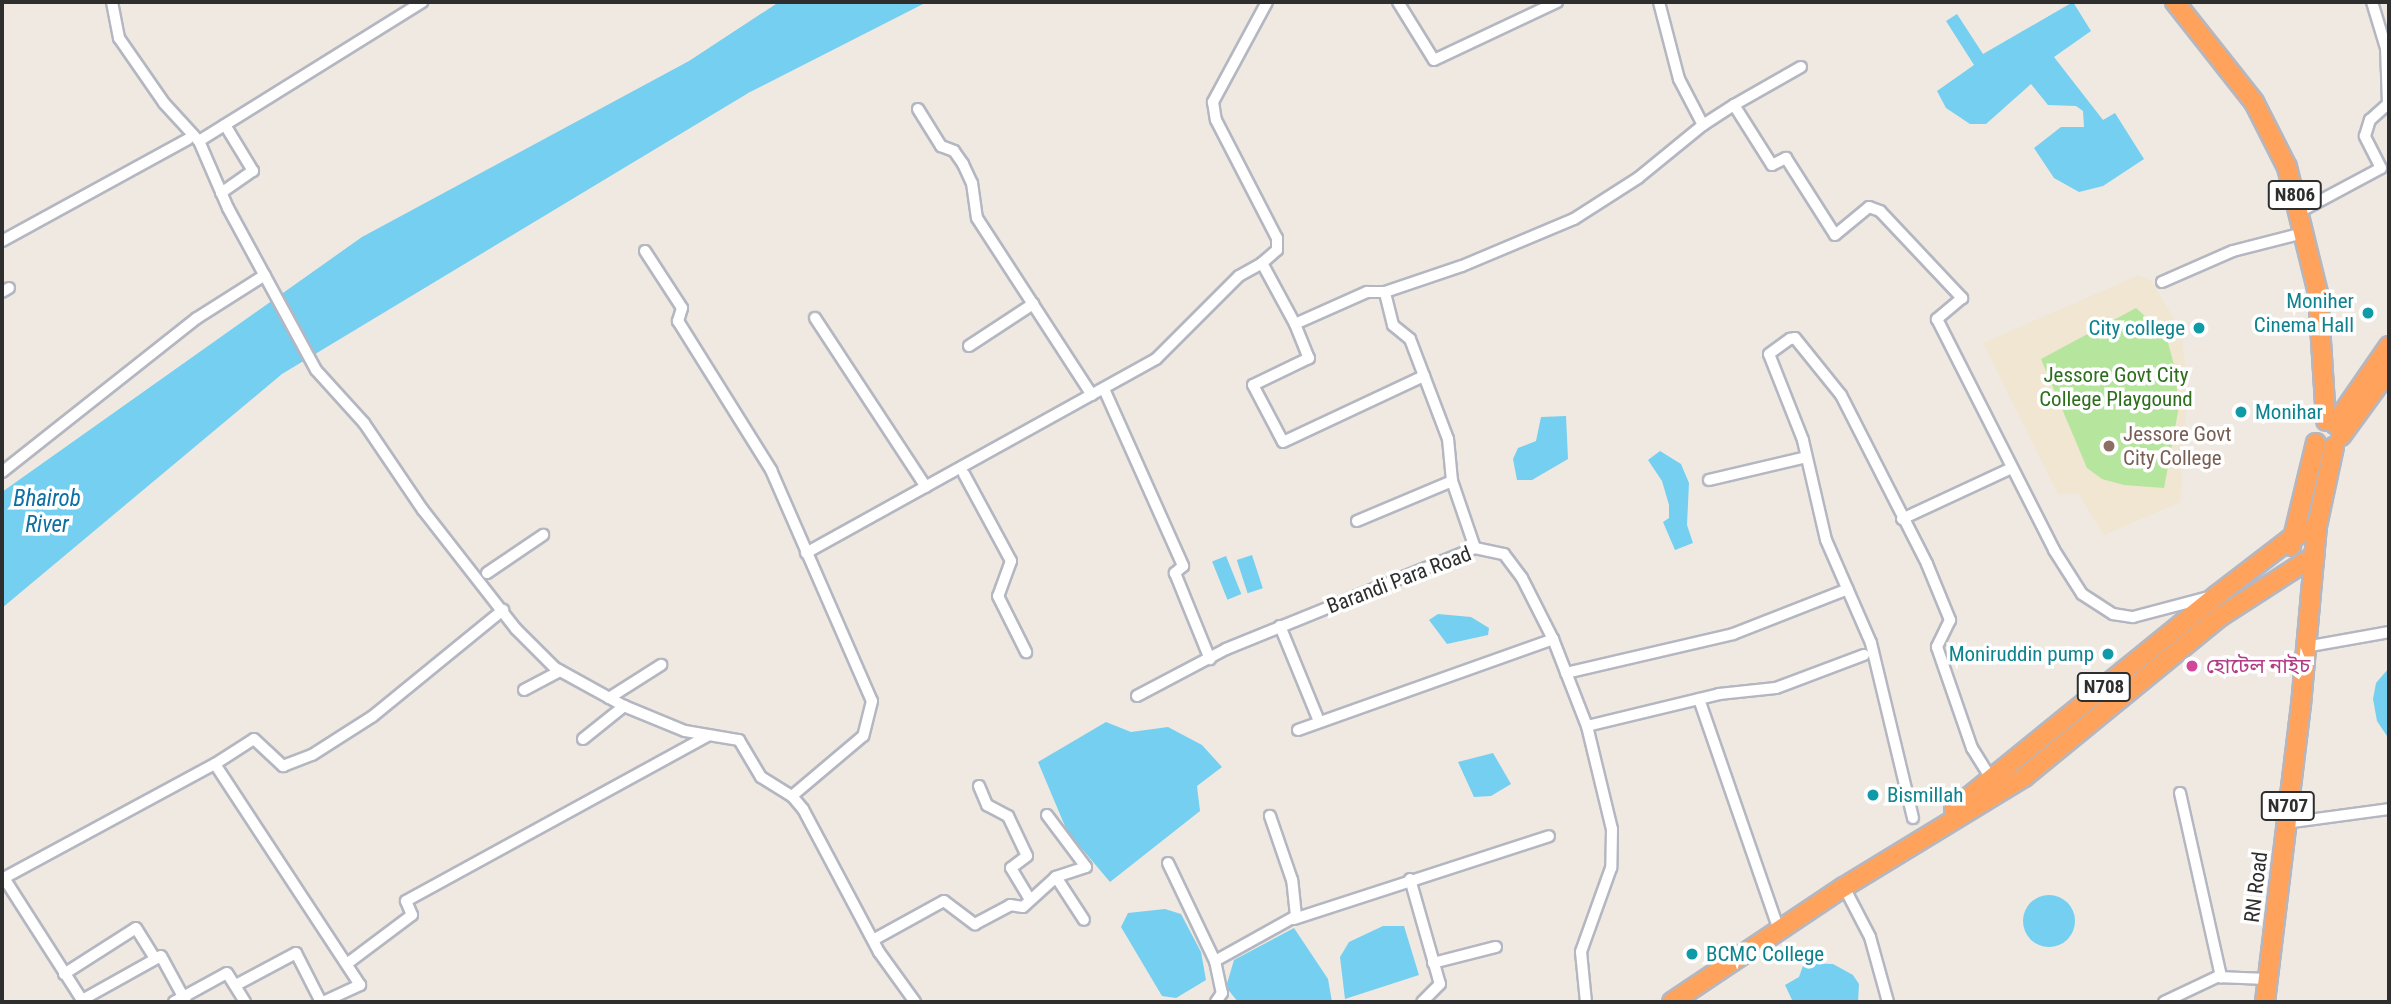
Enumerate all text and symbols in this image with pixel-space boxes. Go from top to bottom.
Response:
road number: N806 [2267,180,2323,210]
place label: Moniher Cinema Hall [2254,288,2354,338]
marker: Moniher Cinema Hall [2360,305,2376,321]
place label: City college [2089,315,2185,341]
marker: City college [2191,320,2207,336]
park label: Jessore Govt City College Playgound [2039,362,2193,412]
place label: Monihar [2255,399,2323,425]
marker: Monihar [2233,404,2249,420]
place label: Jessore Govt City College [2123,421,2232,471]
marker: Jessore Govt City College [2101,438,2117,454]
water label: Bhairob River [13,485,81,539]
street label: Barandi Para Road [1323,541,1475,619]
place label: Moniruddin pump [1949,641,2094,667]
marker: Moniruddin pump [2100,646,2116,662]
place label: হোটেল নাইচ [2206,653,2310,679]
marker: হোটেল নাইচ [2184,658,2200,674]
road number: N708 [2076,672,2132,702]
place label: Bismillah [1887,782,1963,808]
marker: Bismillah [1865,787,1881,803]
road number: N707 [2260,790,2316,821]
street label: RN Road [2239,850,2273,924]
place label: BCMC College [1706,941,1824,967]
marker: BCMC College [1684,946,1700,962]

